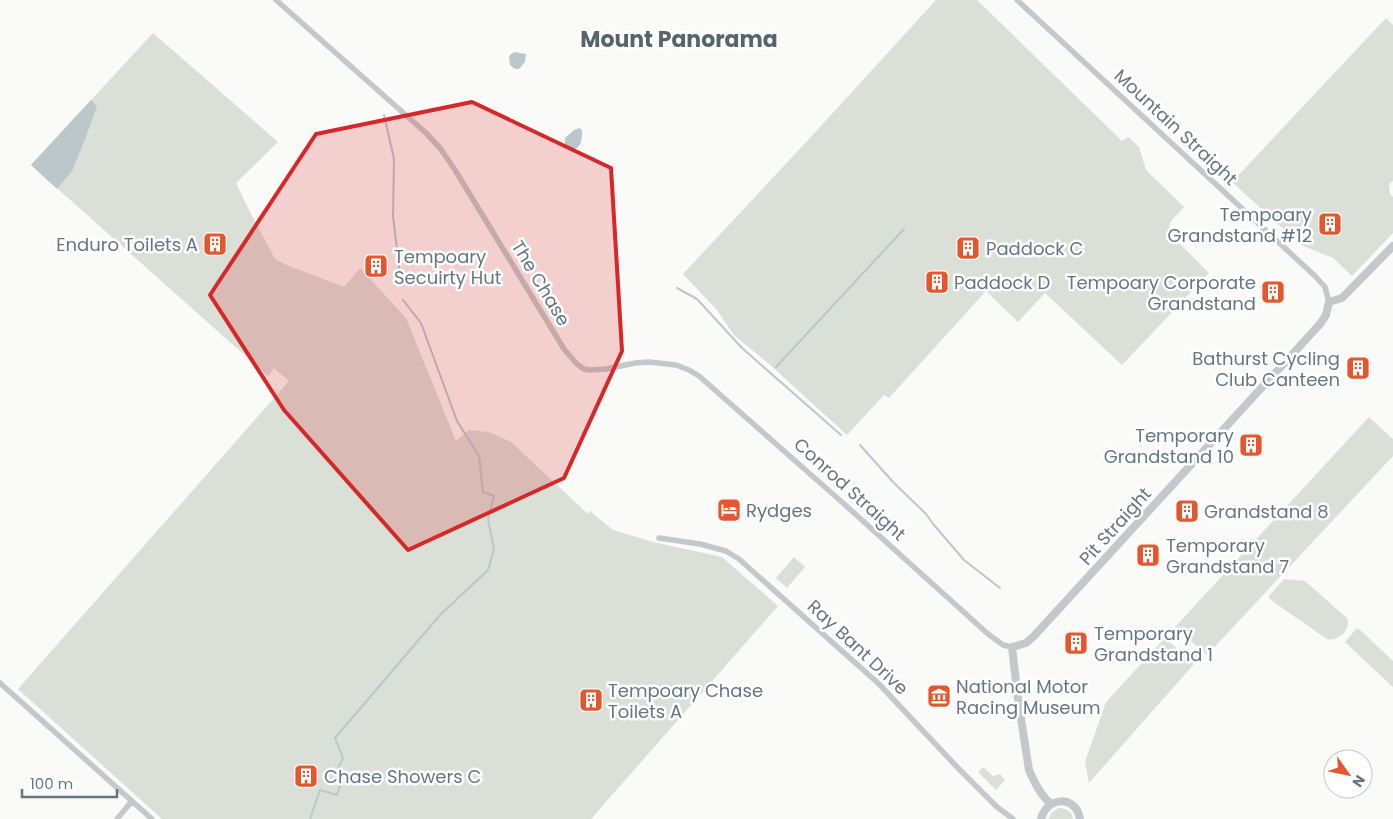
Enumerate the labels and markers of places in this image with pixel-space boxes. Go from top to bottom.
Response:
place label: Tempoary Grandstand #12 [1168,202,1312,248]
building icon: Tempoary Grandstand #12 [1317,211,1343,237]
building icon: Enduro Toilets A [202,231,228,257]
place label: Enduro Toilets A [56,232,198,257]
building icon: Paddock C [955,235,981,261]
place label: Paddock C [986,236,1083,261]
place label: Tempoary Secuirty Hut [394,244,501,290]
building icon: Tempoary Secuirty Hut [363,253,389,279]
building icon: Paddock D [924,269,950,295]
place label: Paddock D [954,270,1050,295]
place label: Tempoary Corporate Grandstand [1067,270,1256,316]
building icon: Tempoary Corporate Grandstand [1260,279,1286,305]
place label: Bathurst Cycling Club Canteen [1192,346,1340,392]
building icon: Bathurst Cycling Club Canteen [1345,355,1371,381]
place label: Temporary Grandstand 10 [1104,423,1234,469]
building icon: Temporary Grandstand 10 [1238,432,1264,458]
hotel icon: Rydges [716,497,742,523]
place label: Rydges [746,498,812,523]
building icon: Grandstand 8 [1174,498,1200,524]
place label: Grandstand 8 [1204,499,1329,524]
place label: Temporary Grandstand 7 [1166,533,1289,579]
building icon: Temporary Grandstand 7 [1135,542,1161,568]
place label: Temporary Grandstand 1 [1094,621,1213,667]
building icon: Temporary Grandstand 1 [1063,630,1089,656]
place label: National Motor Racing Museum [956,674,1101,720]
place label: Tempoary Chase Toilets A [608,678,763,724]
museum icon: National Motor Racing Museum [926,683,952,709]
building icon: Tempoary Chase Toilets A [578,687,604,713]
building icon: Chase Showers C [293,763,319,789]
place label: Chase Showers C [324,764,481,789]

